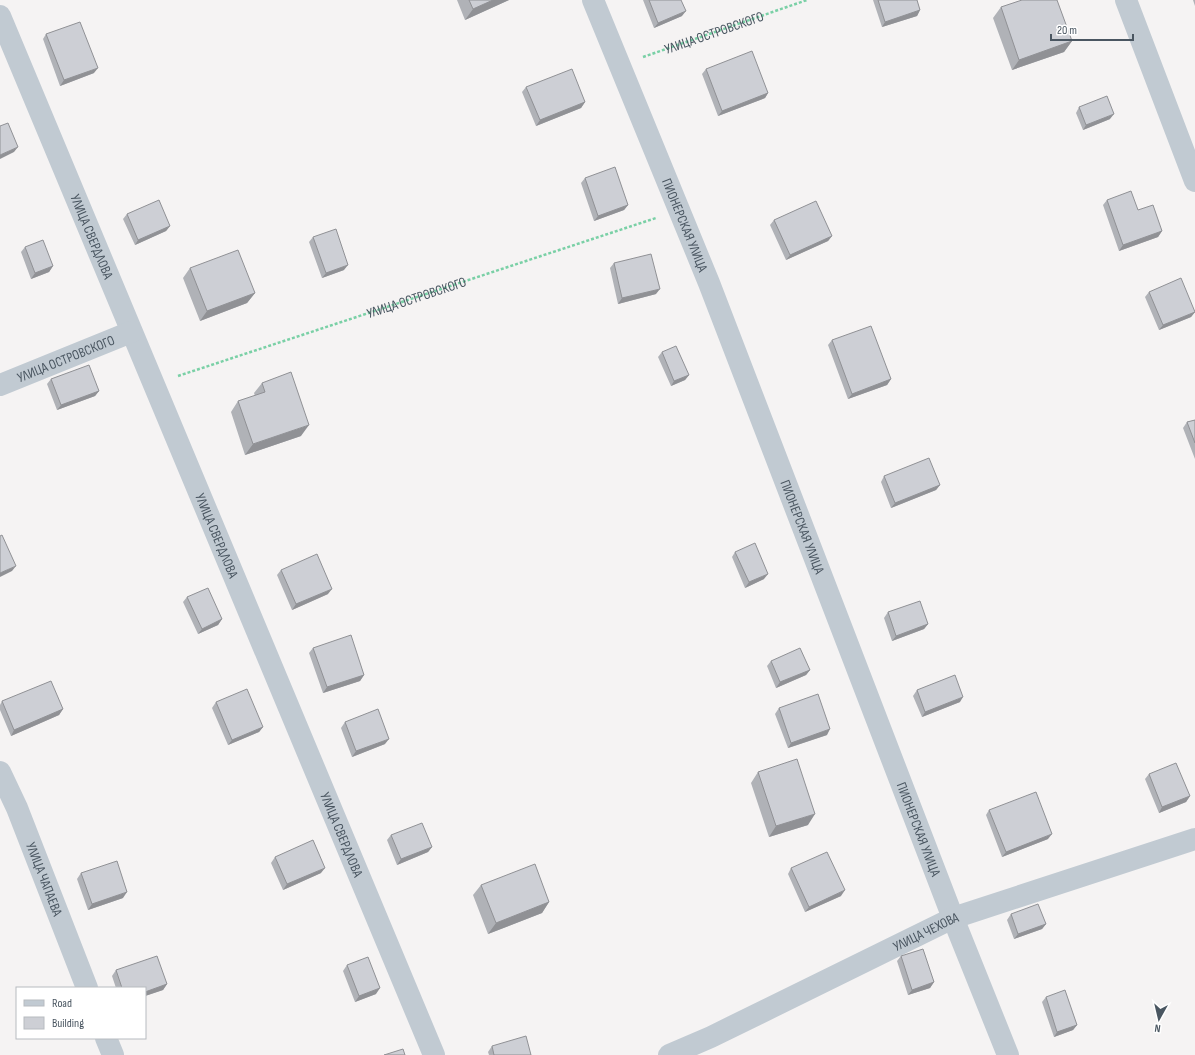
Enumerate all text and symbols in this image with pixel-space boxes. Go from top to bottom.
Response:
street label: УЛИЦА ОСТРОВСКОГО [662,8,766,58]
scale bar [1051,16,1133,42]
text: 20 m [1057,23,1077,38]
street label: ПИОНЕРСКАЯ УЛИЦА [658,176,712,275]
street label: УЛИЦА СВЕРДЛОВА [66,192,117,282]
street label: УЛИЦА ОСТРОВСКОГО [365,273,468,322]
street label: УЛИЦА ОСТРОВСКОГО [15,331,117,386]
street label: ПИОНЕРСКАЯ УЛИЦА [776,477,828,577]
street label: УЛИЦА СВЕРДЛОВА [191,491,242,581]
street label: ПИОНЕРСКАЯ УЛИЦА [893,780,945,880]
street label: УЛИЦА СВЕРДЛОВА [316,790,367,880]
street label: УЛИЦА ЧАПАЕВА [22,840,67,919]
street label: УЛИЦА ЧЕХОВА [890,908,962,955]
legend [16,987,146,1039]
text: Road [52,996,72,1011]
north arrow [1139,999,1179,1039]
text: Building [52,1016,84,1031]
text: N [1154,1022,1161,1035]

